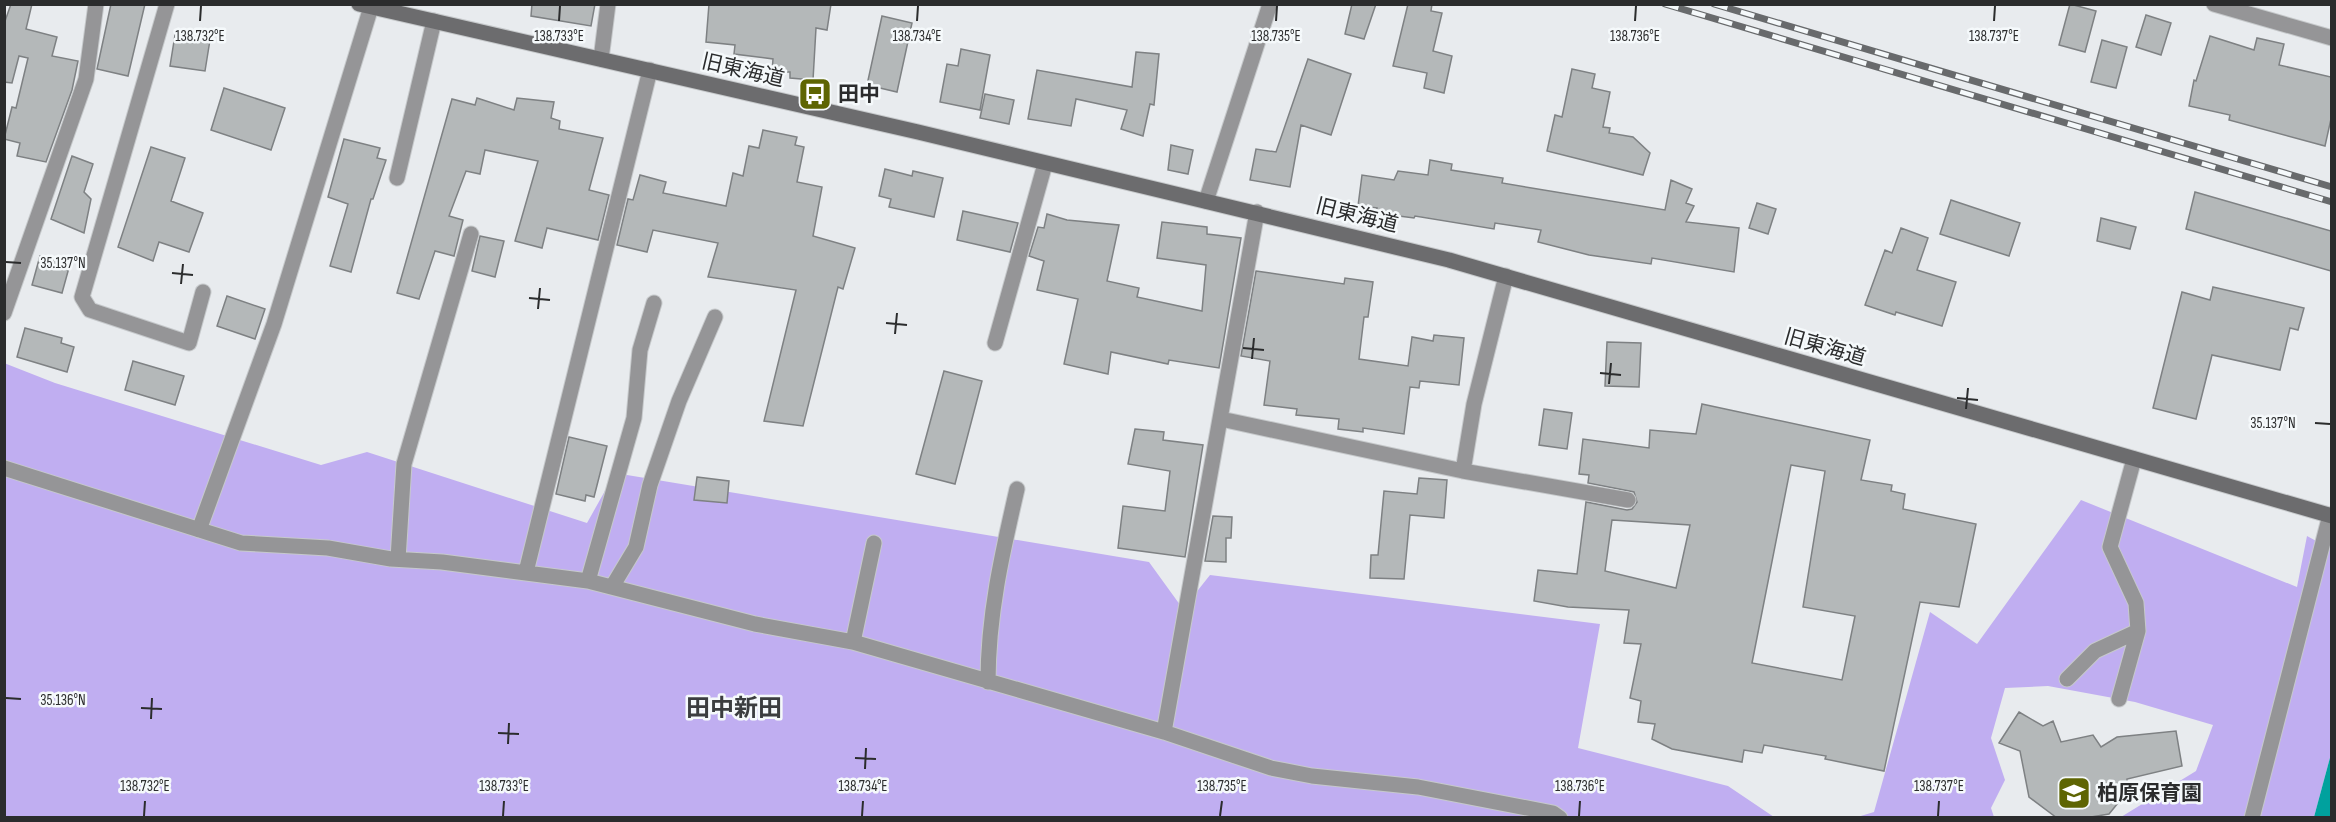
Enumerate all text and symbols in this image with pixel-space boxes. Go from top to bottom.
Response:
text: 138.732°E [175,27,225,46]
text: 138.733°E [534,27,584,46]
text: 138.734°E [892,27,942,46]
text: 138.735°E [1251,27,1301,46]
text: 138.736°E [1610,27,1660,46]
text: 138.737°E [1969,27,2019,46]
street label: 旧東海道 [699,49,787,92]
bus stop icon: 田中 [797,76,833,112]
place label: 田中 [838,82,880,107]
street label: 旧東海道 [1313,193,1401,238]
text: 35.137°N [40,254,86,273]
street label: 旧東海道 [1781,324,1869,371]
text: 35.137°N [2250,414,2296,433]
text: 35.136°N [40,691,86,710]
district label: 田中新田 [686,694,782,723]
school or university icon: 柏原保育園 [2056,775,2092,811]
text: 138.732°E [120,777,170,796]
text: 138.733°E [479,777,529,796]
text: 138.734°E [838,777,888,796]
text: 138.735°E [1197,777,1247,796]
text: 138.736°E [1555,777,1605,796]
text: 138.737°E [1914,777,1964,796]
place label: 柏原保育園 [2097,781,2202,806]

